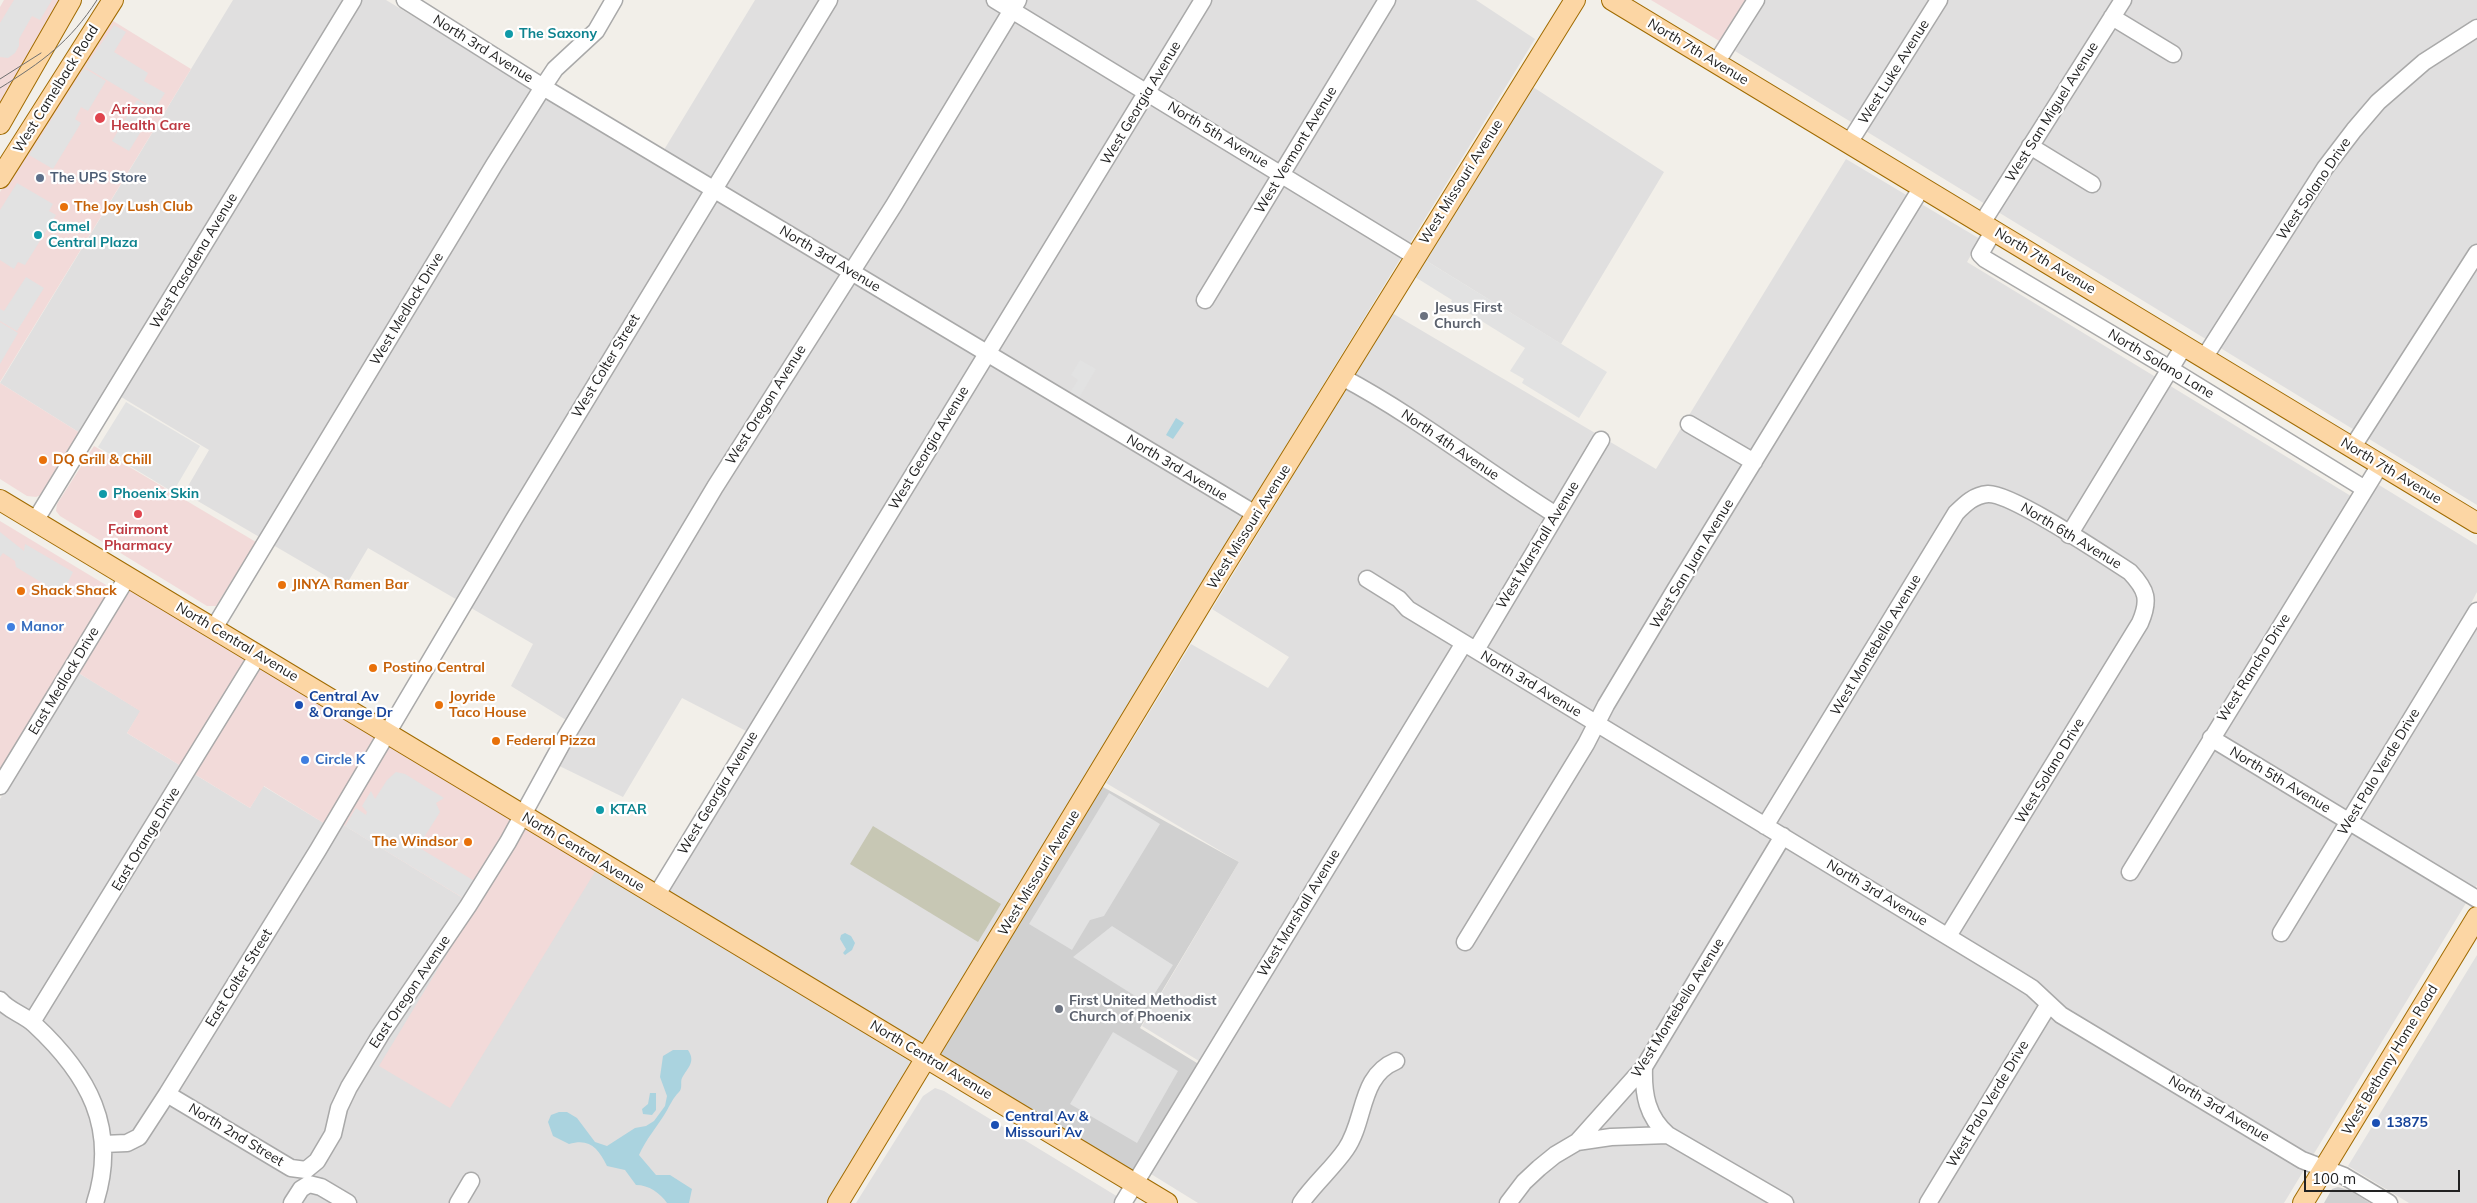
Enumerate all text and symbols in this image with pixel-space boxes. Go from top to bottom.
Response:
street label: North 3rd Avenue [430,11,536,87]
street label: North 7th Avenue [1645,15,1751,89]
street label: West Luke Avenue [1855,16,1933,128]
street label: West Camelback Road [10,22,102,156]
place label: The Saxony [519,26,597,42]
marker: The Saxony [503,28,515,40]
street label: West Georgia Avenue [1097,38,1185,168]
street label: West San Miguel Avenue [2002,39,2102,185]
street label: West Vermont Avenue [1251,83,1341,217]
street label: North 5th Avenue [1165,98,1271,172]
place label: Arizona Health Care [111,102,191,134]
marker: Arizona Health Care [93,111,107,125]
street label: West Missouri Avenue [1416,117,1506,247]
street label: West Solano Drive [2274,135,2354,243]
place label: The UPS Store [50,170,147,186]
marker: The UPS Store [34,172,46,184]
street label: West Pasadena Avenue [147,190,241,332]
place label: The Joy Lush Club [74,199,193,215]
marker: The Joy Lush Club [58,201,70,213]
place label: Camel Central Plaza [48,219,138,252]
street label: North 3rd Avenue [776,222,884,296]
street label: North 7th Avenue [1992,224,2098,298]
marker: Camel Central Plaza [32,229,44,241]
street label: West Medlock Drive [367,249,447,369]
place label: Jesus First Church [1434,300,1502,332]
marker: Jesus First Church [1418,310,1430,322]
street label: West Colter Street [568,311,644,421]
street label: North Solano Lane [2105,326,2217,402]
street label: West Oregon Avenue [722,342,810,468]
street label: West Georgia Avenue [885,383,973,513]
street label: North 4th Avenue [1398,406,1502,484]
street label: North 3rd Avenue [1123,431,1231,505]
street label: North 7th Avenue [2338,434,2444,508]
place label: DQ Grill & Chill [53,452,152,468]
marker: DQ Grill & Chill [37,454,49,466]
street label: West Missouri Avenue [1204,462,1294,592]
street label: West Marshall Avenue [1493,478,1583,612]
place label: Phoenix Skin [113,486,199,502]
marker: Phoenix Skin [97,488,109,500]
street label: West San Juan Avenue [1647,496,1737,632]
street label: North 6th Avenue [2018,499,2124,573]
marker: Fairmont Pharmacy [132,508,144,520]
place label: Fairmont Pharmacy [104,522,172,554]
street label: West Montebello Avenue [1827,571,1925,719]
place label: JINYA Ramen Bar [292,577,409,593]
marker: JINYA Ramen Bar [276,579,288,591]
place label: Shack Shack [31,583,117,599]
marker: Shack Shack [15,585,27,597]
street label: North Central Avenue [173,599,301,685]
street label: West Rancho Drive [2214,611,2294,725]
place label: Manor [21,619,64,635]
marker: Manor [5,621,17,633]
street label: East Medlock Drive [25,624,103,738]
street label: North 3rd Avenue [1477,647,1585,721]
place label: Postino Central [383,660,485,676]
marker: Postino Central [367,662,379,674]
place label: Central Av & Orange Dr [309,689,392,722]
place label: Joyride Taco House [449,689,526,722]
marker: Central Av & Orange Dr [293,699,305,711]
marker: Joyride Taco House [433,699,445,711]
street label: West Palo Verde Drive [2334,706,2424,838]
street label: West Solano Drive [2012,715,2088,827]
street label: West Georgia Avenue [674,728,762,858]
place label: Federal Pizza [506,733,596,749]
marker: Federal Pizza [490,735,502,747]
street label: North 5th Avenue [2227,743,2333,817]
place label: Circle K [315,752,365,768]
marker: Circle K [299,754,311,766]
street label: East Orange Drive [108,784,184,894]
place label: KTAR [610,802,647,818]
marker: KTAR [594,804,606,816]
street label: West Missouri Avenue [995,807,1083,939]
street label: North Central Avenue [519,809,647,895]
place label: The Windsor [372,834,458,850]
marker: The Windsor [462,836,474,848]
street label: West Marshall Avenue [1254,846,1344,980]
street label: North 3rd Avenue [1823,856,1931,930]
street label: East Colter Street [202,926,276,1030]
street label: East Oregon Avenue [366,932,454,1052]
street label: West Montebello Avenue [1628,935,1728,1081]
street label: West Bethany Home Road [2338,982,2442,1138]
place label: First United Methodist Church of Phoenix [1069,993,1217,1026]
marker: First United Methodist Church of Phoenix [1053,1003,1065,1015]
street label: North Central Avenue [867,1017,995,1103]
street label: West Palo Verde Drive [1943,1038,2033,1170]
street label: North 3rd Avenue [2165,1072,2273,1146]
street label: North 2nd Street [185,1100,287,1170]
place label: Central Av & Missouri Av [1005,1109,1088,1142]
place label: 13875 [2386,1115,2428,1131]
marker: 13875 [2370,1117,2382,1129]
marker: Central Av & Missouri Av [989,1119,1001,1131]
scale bar [2307,1160,2463,1192]
text: 100 m [2312,1169,2356,1188]

